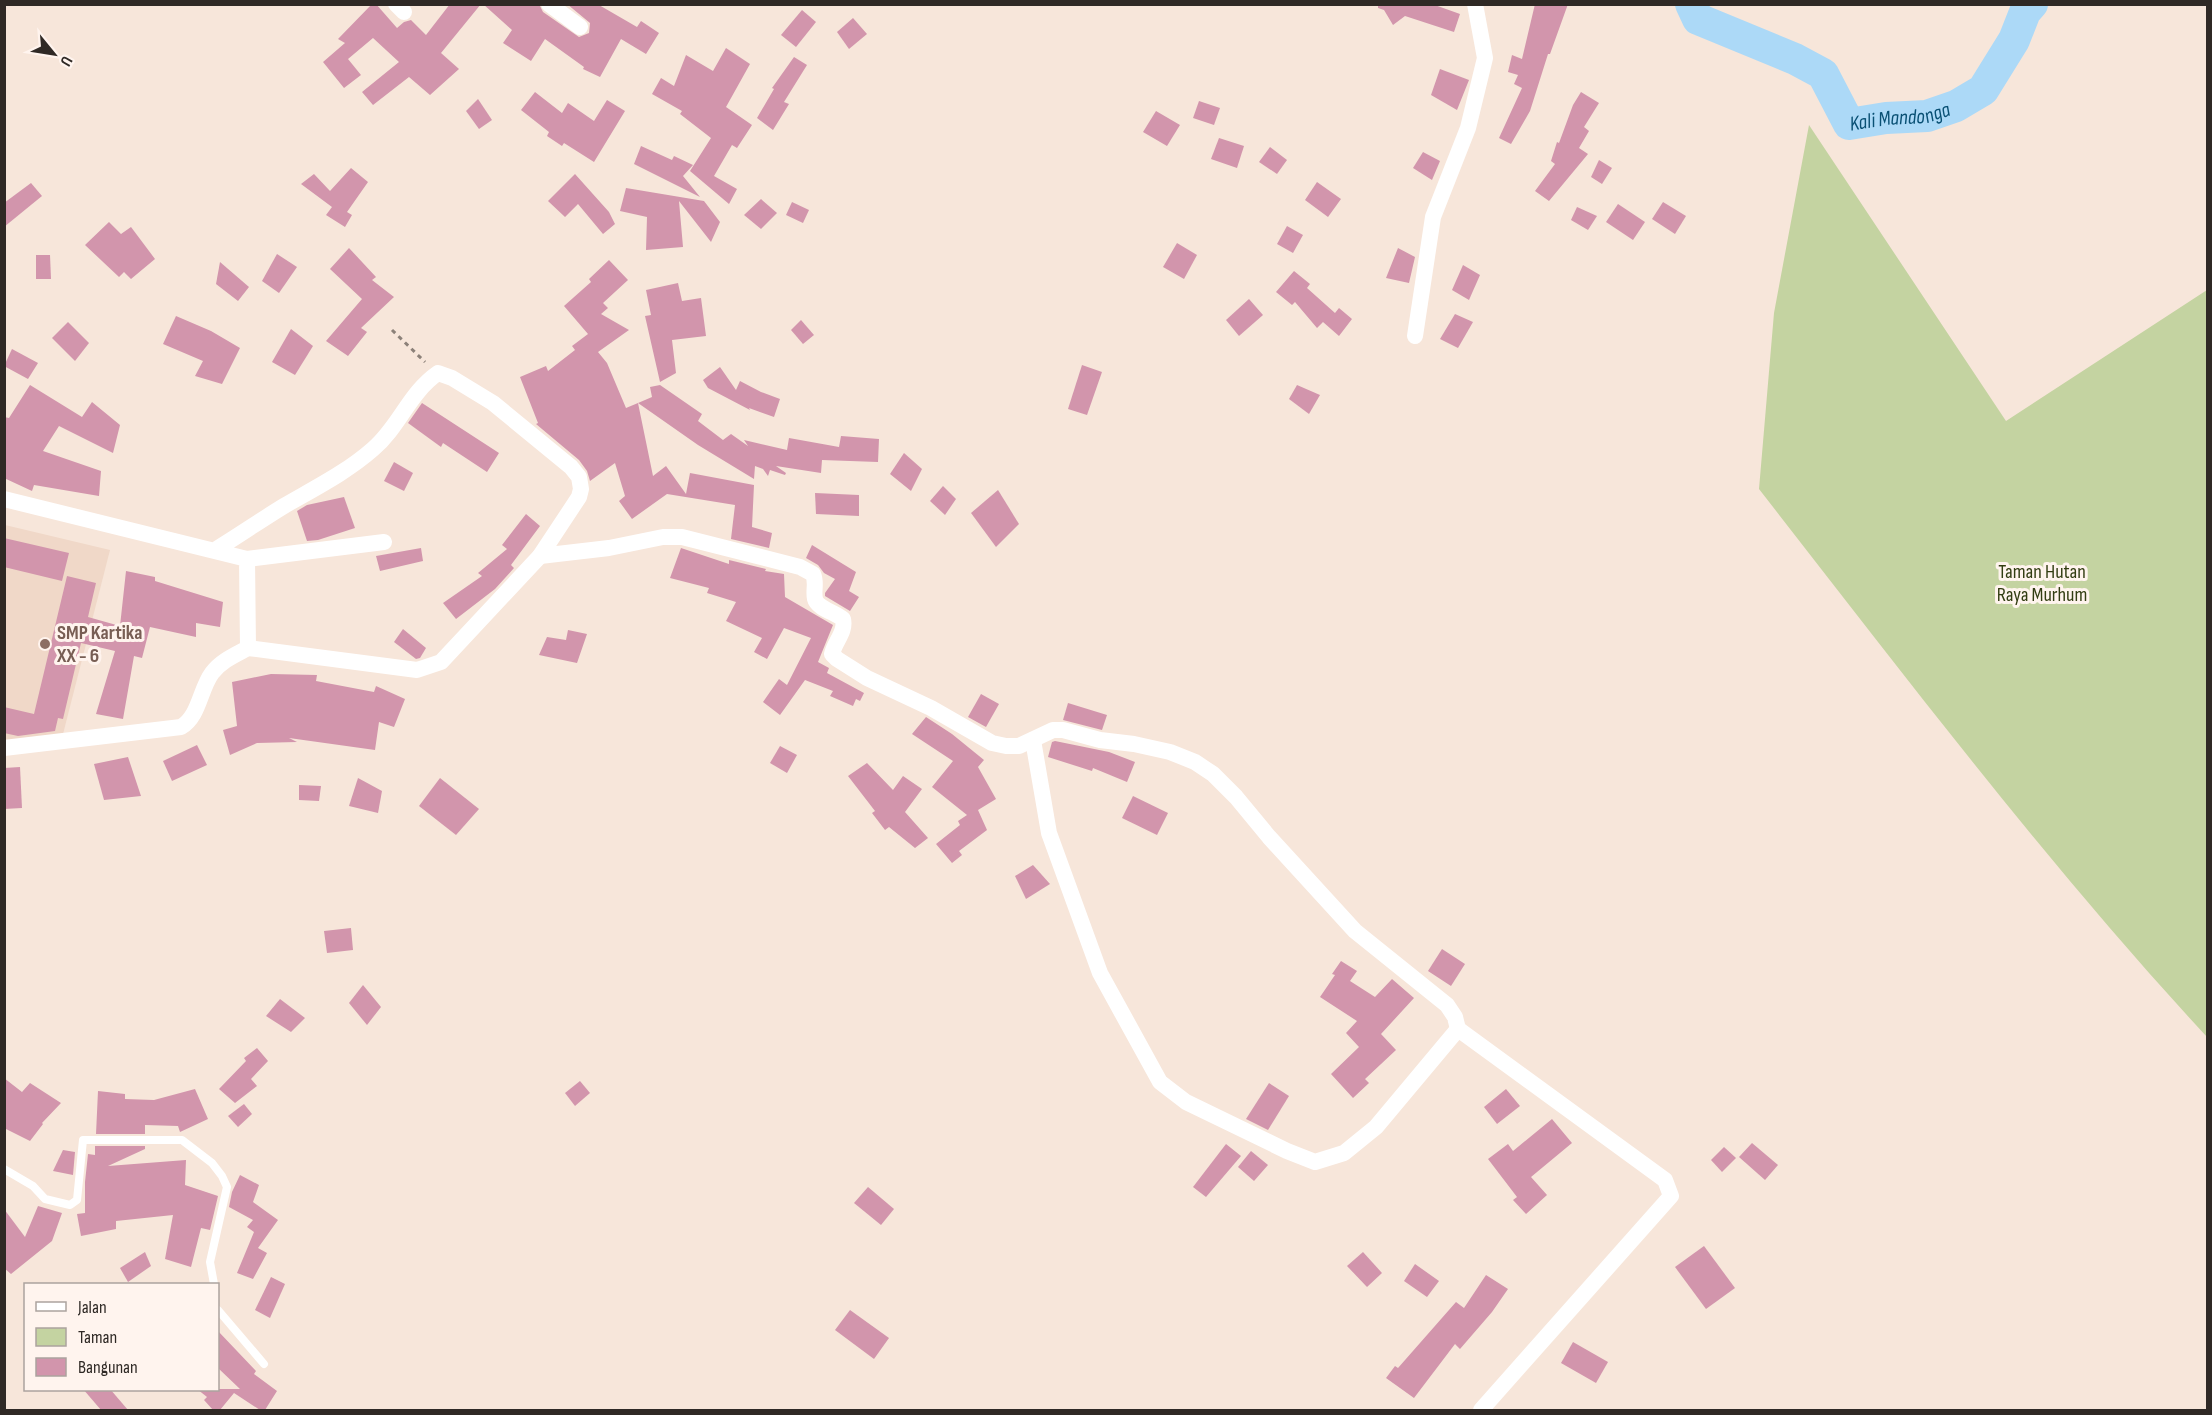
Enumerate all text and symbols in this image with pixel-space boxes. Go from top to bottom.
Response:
north arrow [24,24,84,84]
text: U [55,52,76,69]
water label: Kali Mandonga [1848,97,1954,137]
park label: Taman Hutan Raya Murhum [1997,560,2087,607]
place label: SMP Kartika XX - 6 [56,621,142,668]
marker: SMP Kartika XX - 6 [38,637,52,651]
legend [24,1283,219,1391]
text: Jalan [77,1297,107,1318]
text: Taman [78,1327,117,1348]
text: Bangunan [78,1357,138,1378]

